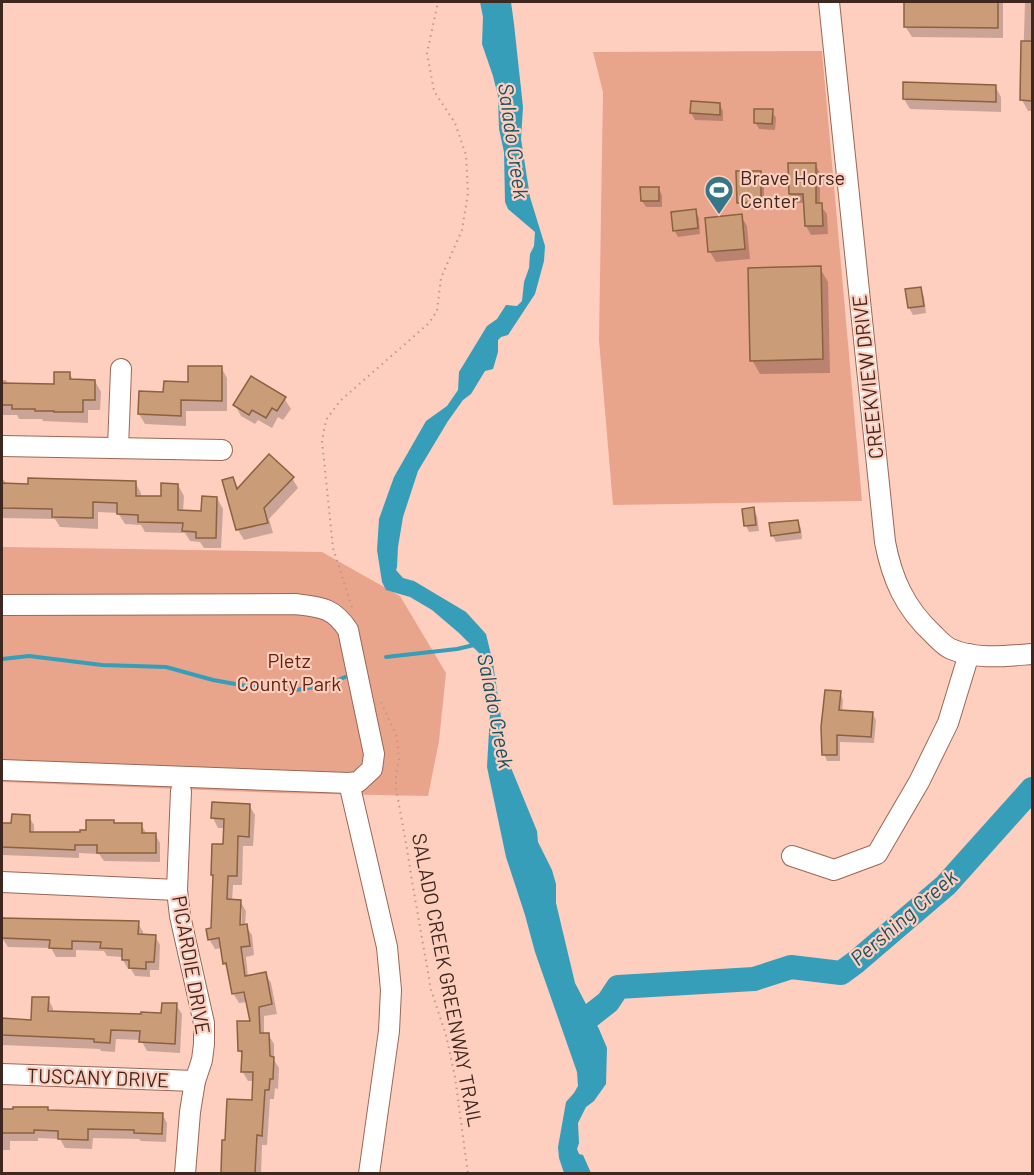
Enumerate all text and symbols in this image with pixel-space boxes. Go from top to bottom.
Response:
water label: Salado Creek [494,81,535,201]
place label: Brave Horse Center [740,165,845,212]
sports icon: Brave Horse Center [703,174,735,216]
street label: CREEKVIEW DRIVE [846,294,888,460]
park label: Pletz County Park [237,648,341,695]
water label: Salado Creek [473,651,520,771]
street label: SALADO CREEK GREENWAY TRAIL [408,831,488,1129]
water label: Pershing Creek [844,863,962,970]
street label: PICARDIE DRIVE [168,894,216,1036]
street label: TUSCANY DRIVE [26,1063,170,1091]

